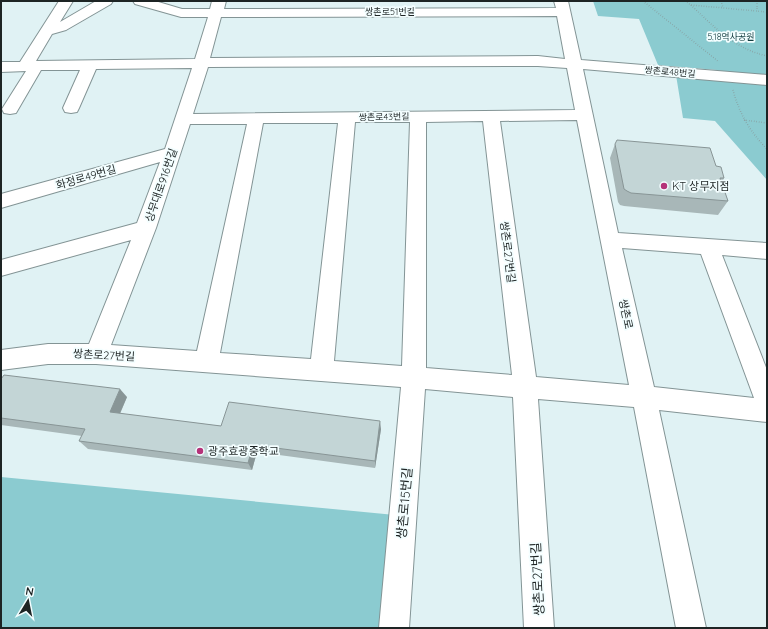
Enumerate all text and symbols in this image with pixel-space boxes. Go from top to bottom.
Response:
street label: 쌍촌로51번길 [365,6,415,17]
park label: 5.18역사공원 [707,31,755,42]
street label: 쌍촌로48번길 [644,64,696,79]
street label: 쌍촌로43번길 [358,111,410,122]
street label: 상무대로916번길 [142,146,180,224]
street label: 화정로49번길 [54,162,118,192]
place label: KT 상무지점 [672,179,730,193]
marker: KT 상무지점 [659,181,669,191]
street label: 쌍촌로27번길 [497,220,519,284]
street label: 쌍촌로 [616,298,636,330]
street label: 쌍촌로27번길 [73,346,135,364]
place label: 광주효광중학교 [208,444,279,458]
marker: 광주효광중학교 [195,446,205,456]
street label: 쌍촌로15번길 [393,467,415,539]
street label: 쌍촌로27번길 [527,542,547,616]
north arrow [8,581,48,621]
text: N [25,584,35,599]

